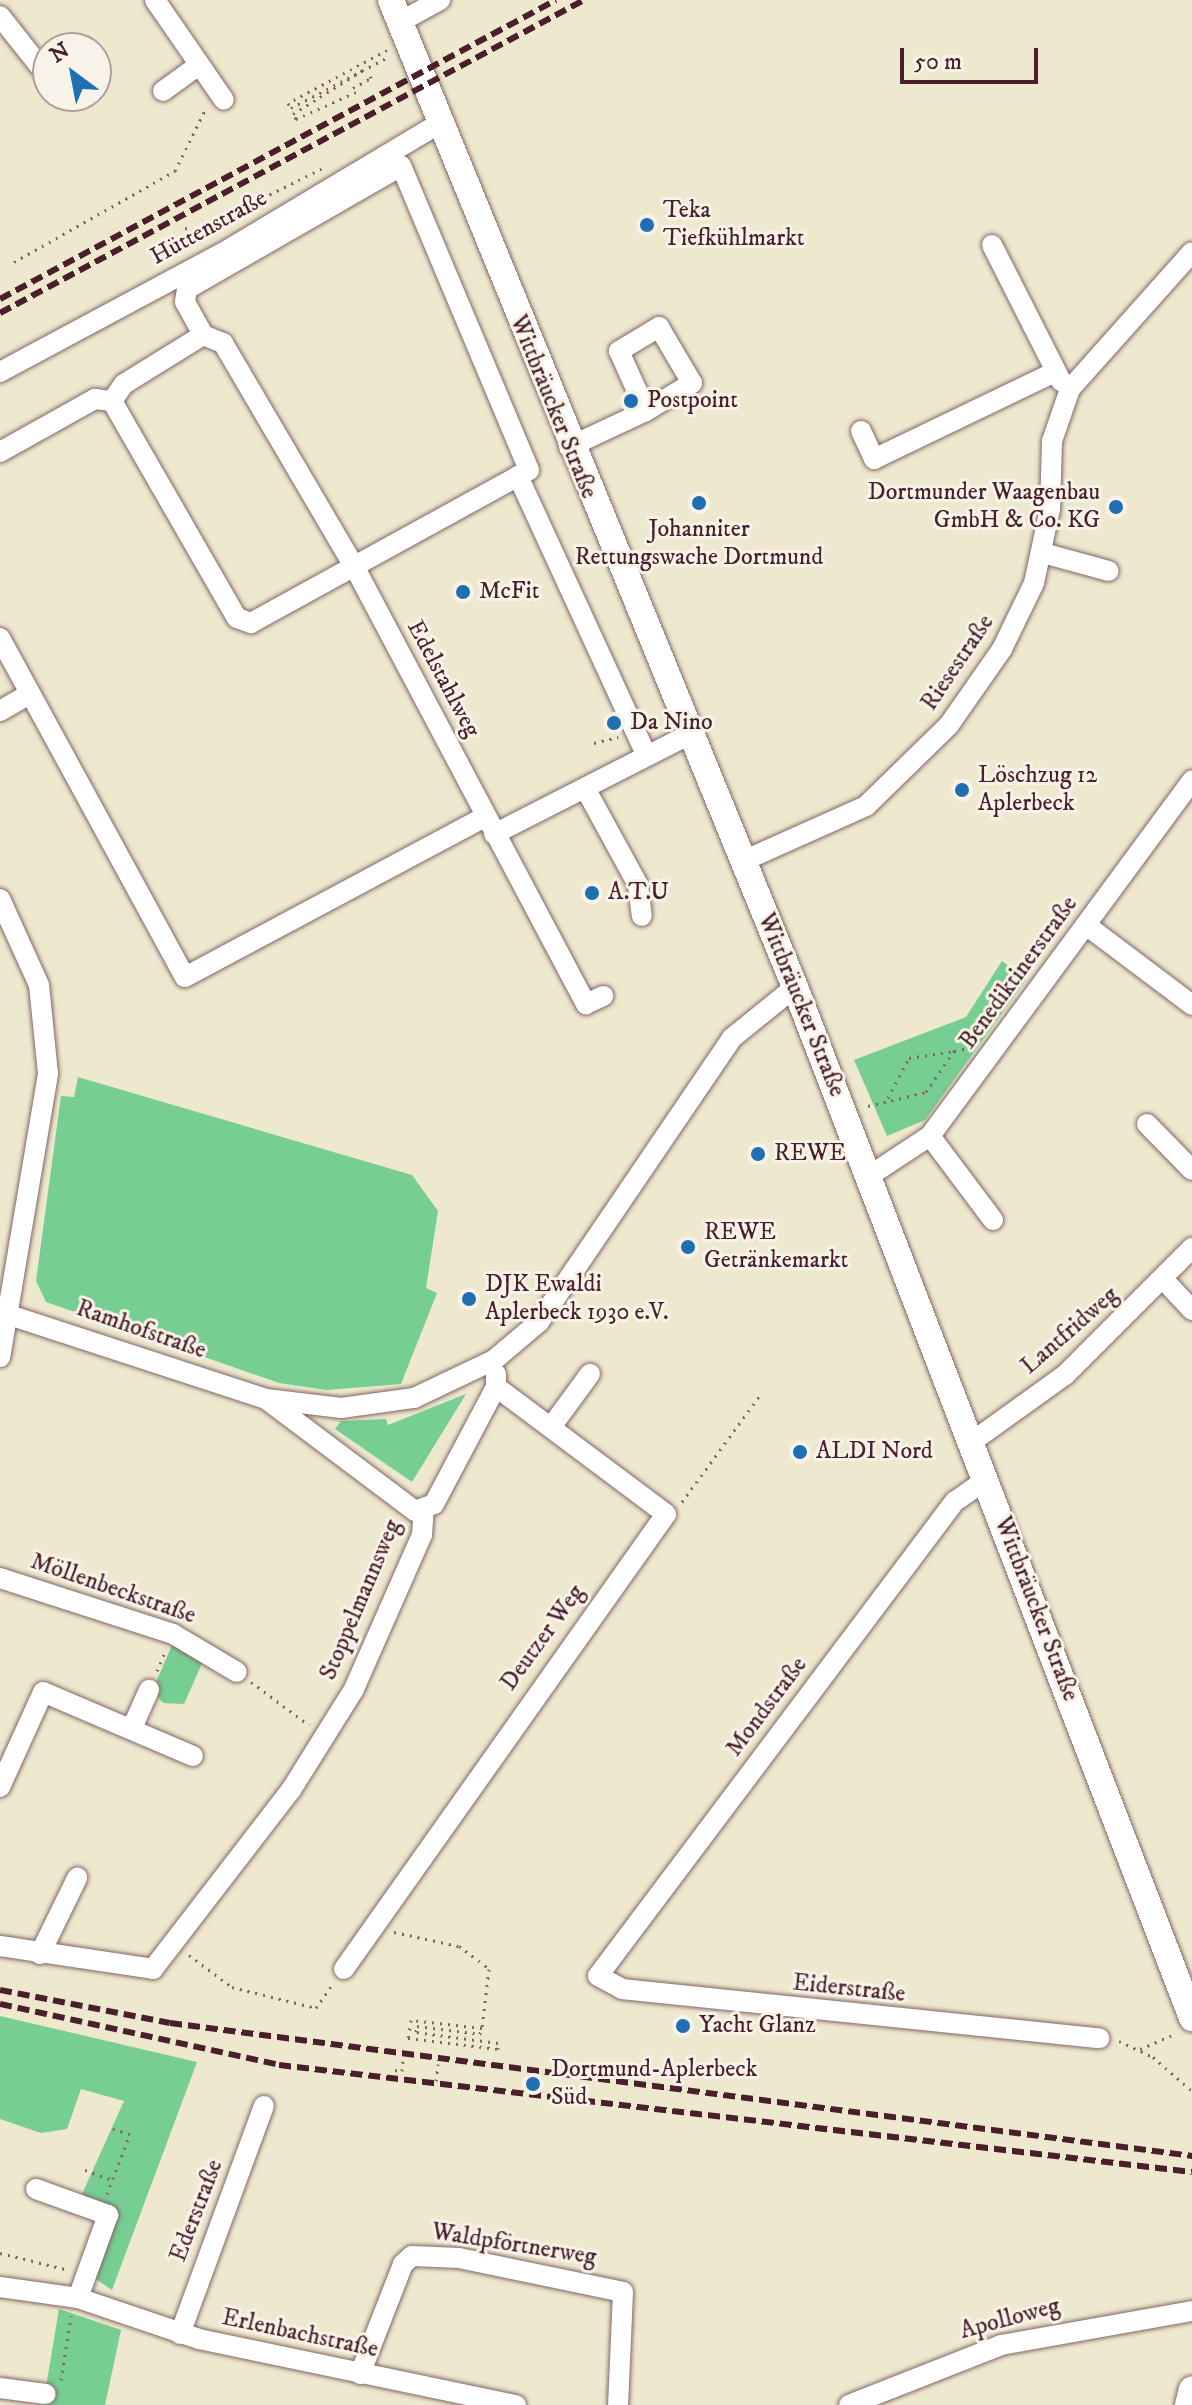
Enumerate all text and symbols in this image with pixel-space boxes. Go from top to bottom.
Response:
north arrow [32,32,112,112]
scale bar [904,32,1042,82]
text: N [45,37,75,69]
text: 50 m [914,47,962,77]
street label: Hüttenstraße [146,184,272,272]
place label: Teka Tiefkühlmarkt [663,197,804,253]
marker: Teka Tiefkühlmarkt [638,216,656,234]
street label: Wittbräucker Straße [503,311,603,503]
place label: Postpoint [647,387,738,415]
marker: Postpoint [622,392,640,410]
place label: Dortmunder Waagenbau GmbH & Co. KG [868,479,1100,535]
marker: Johanniter Rettungswache Dortmund [690,494,708,512]
marker: Dortmunder Waagenbau GmbH & Co. KG [1107,498,1125,516]
place label: Johanniter Rettungswache Dortmund [575,516,823,572]
place label: McFit [479,578,539,606]
marker: McFit [454,583,472,601]
street label: Riesestraße [915,610,1001,716]
street label: Edelstahlweg [400,615,486,743]
place label: Da Nino [630,709,713,737]
marker: Da Nino [605,714,623,732]
place label: Löschzug 12 Aplerbeck [978,762,1097,818]
marker: Löschzug 12 Aplerbeck [953,781,971,799]
place label: A.T.U [608,879,669,907]
marker: A.T.U [583,884,601,902]
street label: Benediktinerstraße [954,891,1084,1055]
street label: Wittbräucker Straße [751,909,851,1101]
place label: REWE [774,1140,846,1168]
marker: REWE [749,1145,767,1163]
place label: REWE Getränkemarkt [704,1219,848,1275]
marker: REWE Getränkemarkt [679,1238,697,1256]
place label: DJK Ewaldi Aplerbeck 1930 e.V. [485,1271,669,1327]
street label: Lantfridweg [1016,1281,1124,1381]
marker: DJK Ewaldi Aplerbeck 1930 e.V. [460,1290,478,1308]
street label: Ramhofstraße [72,1294,210,1366]
place label: ALDI Nord [816,1438,933,1466]
marker: ALDI Nord [791,1443,809,1461]
street label: Wittbräucker Straße [988,1513,1084,1705]
street label: Stoppelmannsweg [314,1515,408,1685]
street label: Möllenbeckstraße [27,1547,199,1631]
street label: Deutzer Weg [495,1579,591,1697]
street label: Mondstraße [720,1652,814,1762]
street label: Eiderstraße [791,1969,907,2009]
place label: Yacht Glanz [699,2012,816,2040]
marker: Yacht Glanz [674,2017,692,2035]
place label: Dortmund-Aplerbeck Süd [551,2056,757,2112]
marker: Dortmund-Aplerbeck Süd [522,2073,544,2095]
street label: Ederstraße [164,2156,230,2266]
street label: Waldpförtnerweg [430,2218,598,2272]
street label: Apolloweg [957,2292,1063,2346]
street label: Erlenbachstraße [219,2303,381,2365]

